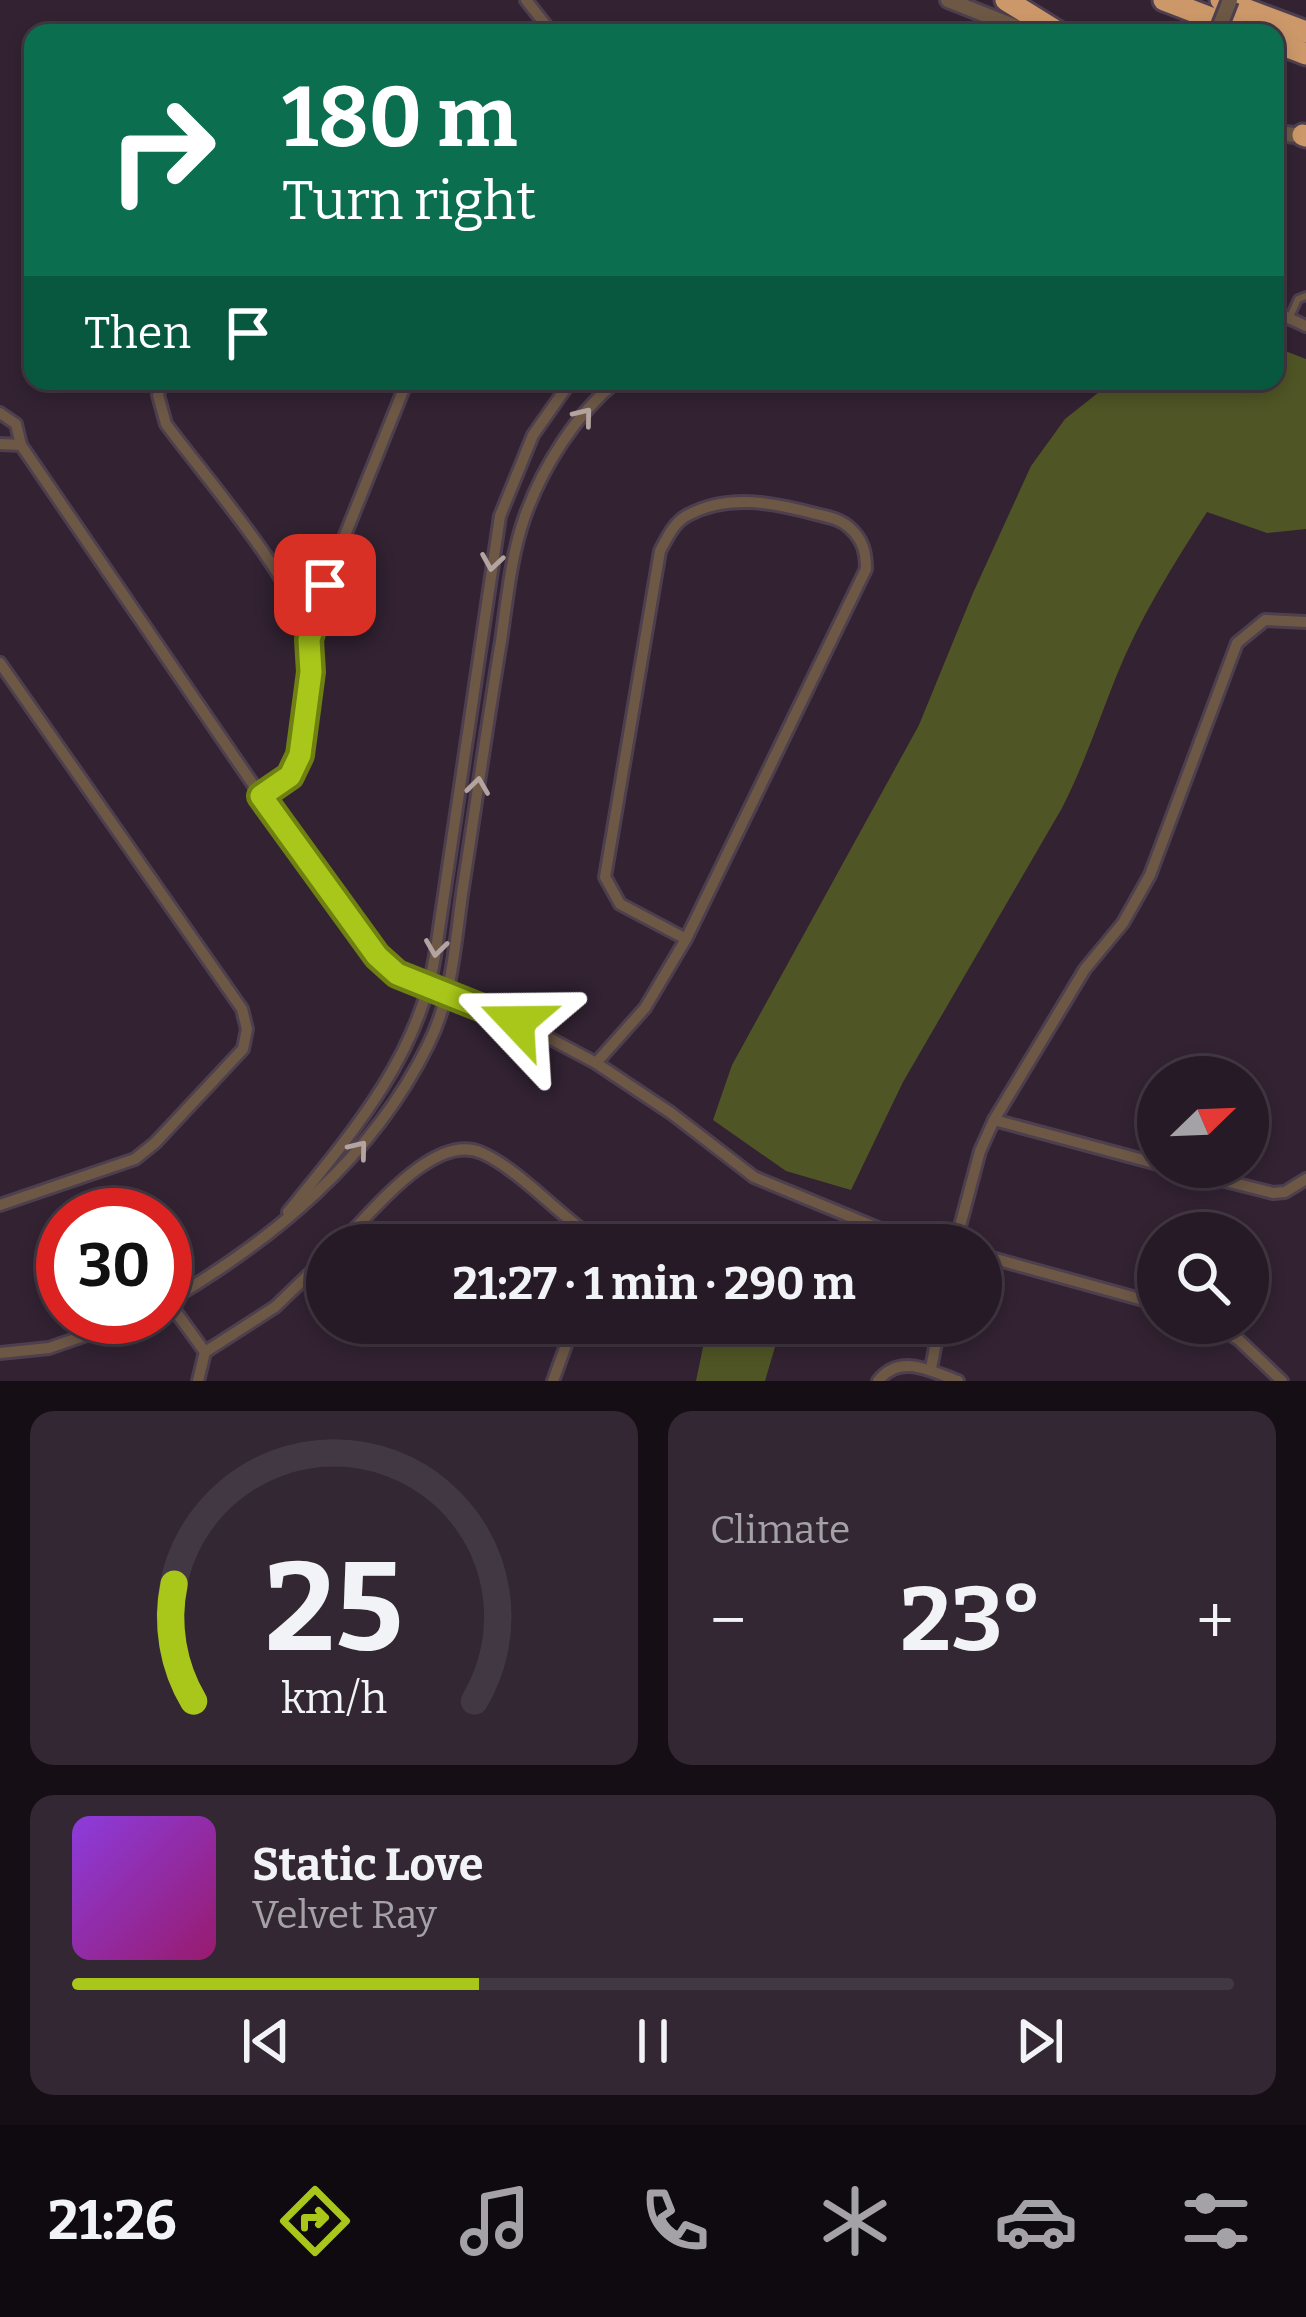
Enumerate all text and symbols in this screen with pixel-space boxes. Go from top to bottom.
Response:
text: 180 m [282,67,517,168]
icon: right [84,72,240,228]
text: Turn right [282,169,536,233]
icon: arrive [215,300,281,366]
text: Then [84,306,191,360]
one-way arrow [570,408,591,430]
pin [274,534,376,636]
icon: arrive [292,552,358,618]
one-way arrow [481,552,506,572]
one-way arrow [464,776,490,795]
one-way arrow [424,939,450,958]
position arrow [454,959,580,1085]
north arrow [1137,1056,1269,1188]
map controls [1137,1056,1269,1344]
one-way arrow [345,1140,366,1162]
speed limit sign: 30 [36,1188,192,1344]
button: search [1137,1212,1269,1344]
text: 21:27 · 1 min · 290 m [452,1257,856,1311]
text: Climate [710,1507,850,1553]
text: 25 [265,1533,403,1683]
text: 23° [900,1566,1042,1674]
text: − [710,1581,746,1660]
text: + [1196,1581,1234,1660]
text: km/h [281,1673,387,1724]
text: Static Love [252,1838,484,1892]
text: Velvet Ray [252,1892,437,1938]
icon: previous [233,2008,299,2074]
icon: pause [620,2008,686,2074]
icon: next [1007,2008,1073,2074]
icon: directions [273,2179,357,2263]
icon: music [453,2179,537,2263]
icon: phone [633,2179,717,2263]
icon: climate [813,2179,897,2263]
icon: car [994,2179,1078,2263]
icon: filters [1174,2179,1258,2263]
text: 21:26 [48,2189,177,2253]

